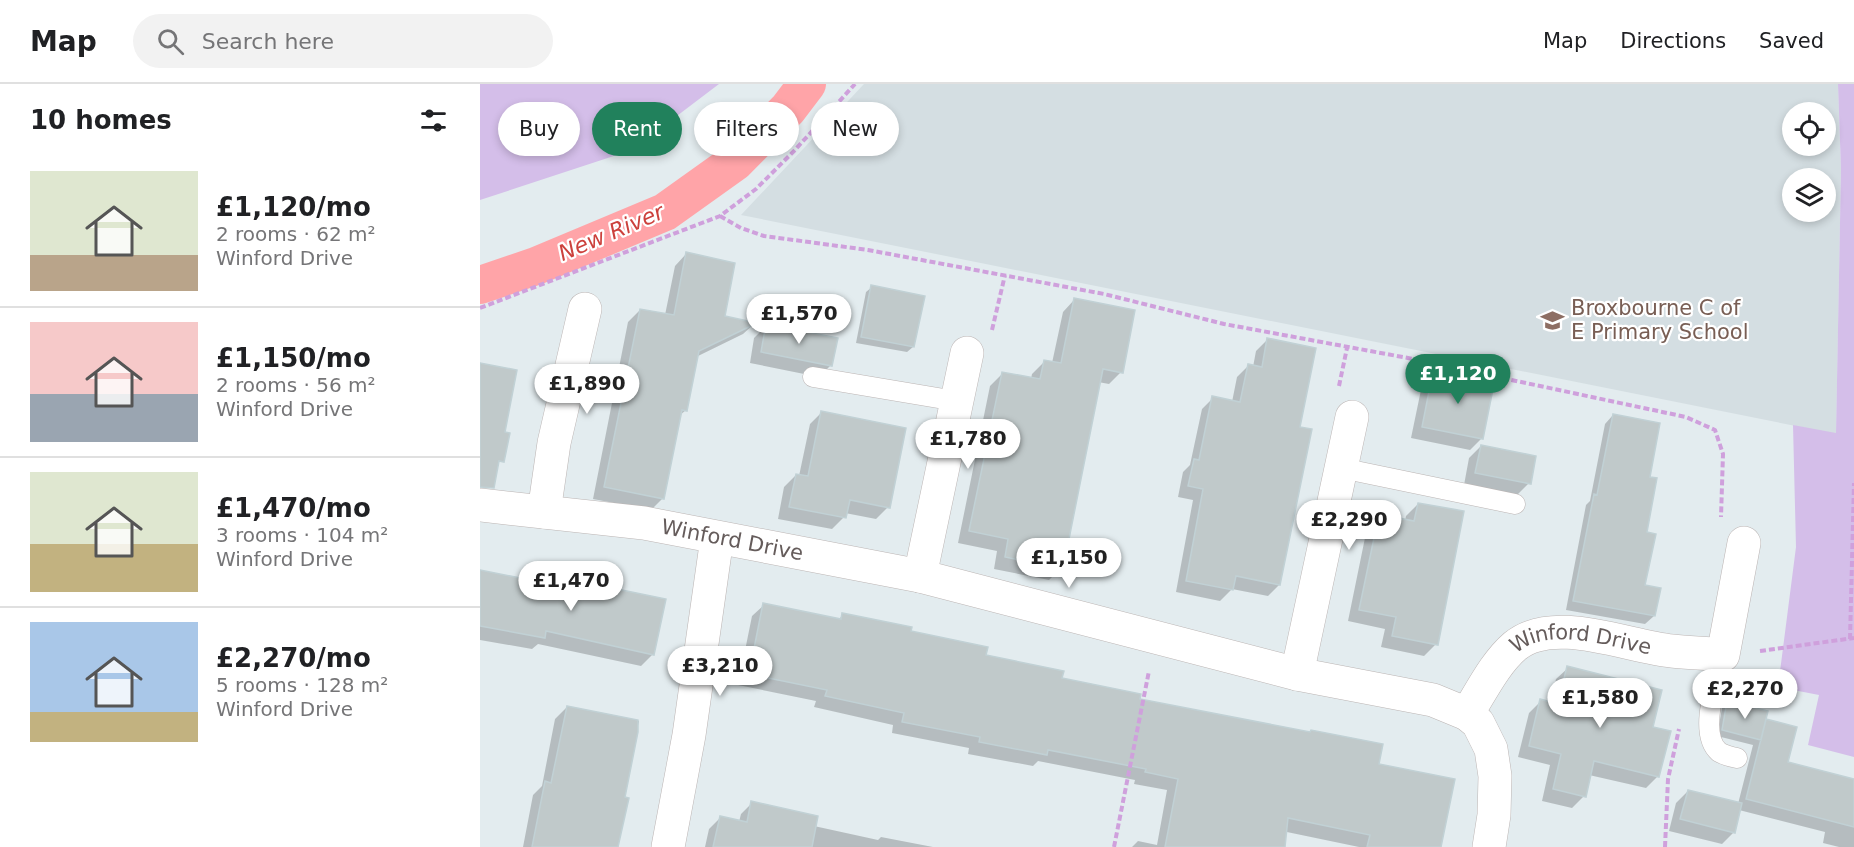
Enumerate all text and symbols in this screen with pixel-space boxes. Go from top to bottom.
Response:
search box [133,14,553,68]
text: Map [30,25,97,58]
icon: search [154,25,187,58]
text: Search here [202,29,334,54]
text: Map [1543,29,1587,53]
text: Directions [1620,29,1726,53]
text: Saved [1759,29,1824,53]
chip: Buy [498,102,580,156]
chip: Rent [592,102,682,156]
chip: Filters [694,102,799,156]
chip: New [811,102,899,156]
map controls [1782,102,1836,222]
button: locate [1782,102,1836,156]
icon: filters [417,104,450,137]
text: 10 homes [30,105,172,135]
button: layers [1782,168,1836,222]
text: £1,120/mo [216,192,371,222]
icon: home [78,195,150,267]
water label: New River [555,198,669,266]
text: 2 rooms · 62 m² [216,222,376,246]
text: Winford Drive [216,246,353,270]
pin: £1,570 [750,294,848,345]
place label: Broxbourne C of E Primary School [1571,296,1749,344]
text: £1,570 [760,301,838,325]
school or university icon: Broxbourne C of E Primary School [1540,307,1566,333]
text: £1,150/mo [216,343,371,373]
icon: home [78,346,150,418]
pin: £1,120 [1409,354,1507,405]
text: £1,120 [1419,361,1497,385]
pin: £1,890 [538,364,636,415]
text: £1,890 [548,371,626,395]
text: 2 rooms · 56 m² [216,373,376,397]
text: Winford Drive [216,397,353,421]
pin: £1,780 [919,419,1017,470]
text: £1,780 [929,426,1007,450]
text: £1,470/mo [216,493,371,523]
icon: home [78,496,150,568]
pin: £2,290 [1300,500,1398,551]
text: £2,290 [1310,507,1388,531]
street label: Winford Drive [659,515,805,565]
text: 3 rooms · 104 m² [216,523,388,547]
pin: £1,150 [1020,538,1118,589]
text: £1,150 [1030,545,1108,569]
text: Winford Drive [216,547,353,571]
pin: £1,470 [522,561,620,612]
text: £1,470 [532,568,610,592]
street label: Winford Drive [1505,620,1654,659]
text: £2,270/mo [216,643,371,673]
icon: home [78,646,150,718]
pin: £3,210 [671,646,769,697]
text: £3,210 [681,653,759,677]
pin: £2,270 [1696,669,1794,720]
text: 5 rooms · 128 m² [216,673,388,697]
text: £2,270 [1706,676,1784,700]
pin: £1,580 [1551,678,1649,729]
text: £1,580 [1561,685,1639,709]
text: Winford Drive [216,697,353,721]

